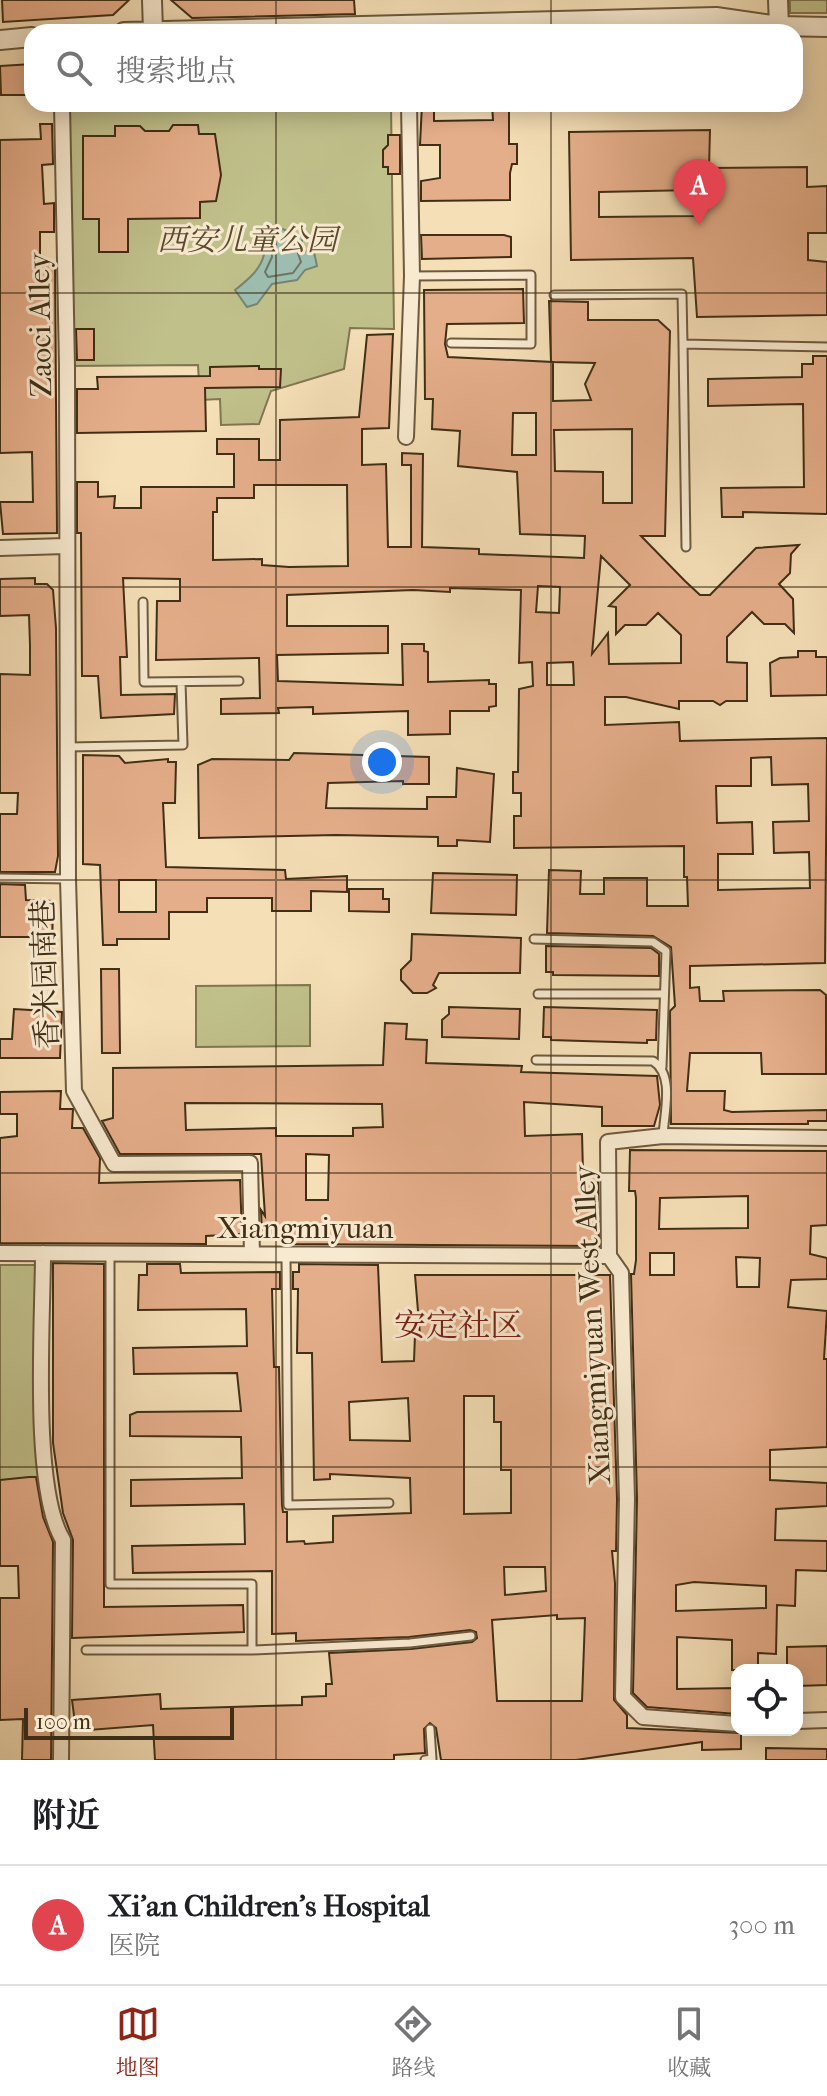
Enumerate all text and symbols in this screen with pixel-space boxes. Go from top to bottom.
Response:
search box [24,24,803,112]
icon: search [52,46,96,90]
text: 搜索地点 [116,54,236,89]
pin: A [673,159,725,225]
park label: 西安儿童公园 [157,223,341,258]
street label: Zaoci Alley [22,252,59,397]
your location [362,742,402,782]
street label: 香米园南巷 [25,898,66,1050]
street label: Xiangmiyuan West Alley [567,1163,618,1486]
street label: Xiangmiyuan [216,1211,394,1246]
district label: 安定社区 [394,1307,522,1344]
map controls [731,1664,803,1736]
button: locate [731,1664,803,1736]
scale bar [24,1704,234,1740]
text: 100 m [36,1709,91,1735]
text: 附近 [32,1796,100,1836]
text: Xi'an Children's Hospital [108,1889,430,1924]
text: A [50,1910,66,1941]
text: 300 m [728,1910,795,1941]
text: 医院 [108,1930,160,1961]
tab: 地图 [116,2002,160,2081]
tab: 路线 [391,2002,435,2081]
tab: 收藏 [667,2002,711,2081]

